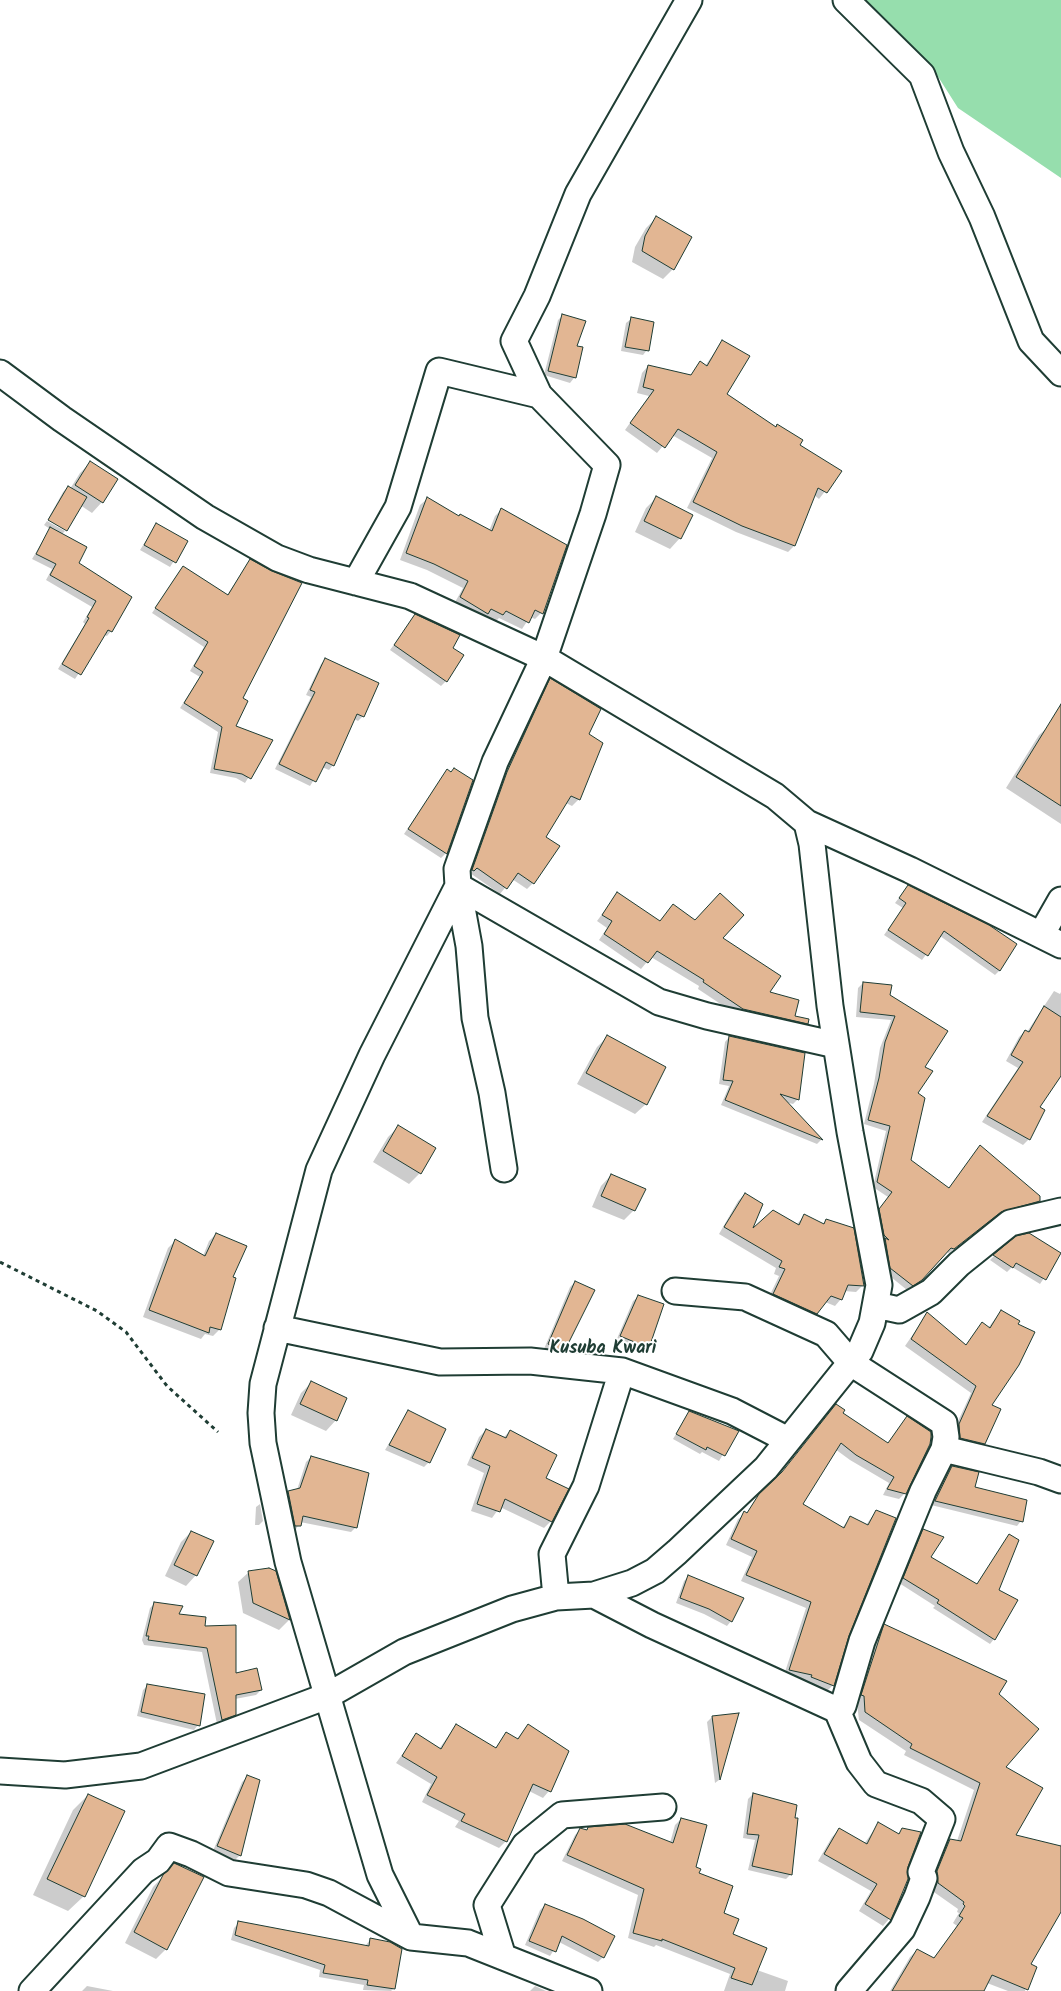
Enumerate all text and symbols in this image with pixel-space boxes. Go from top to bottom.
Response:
district label: Kusuba Kwari [549,1339,657,1361]

